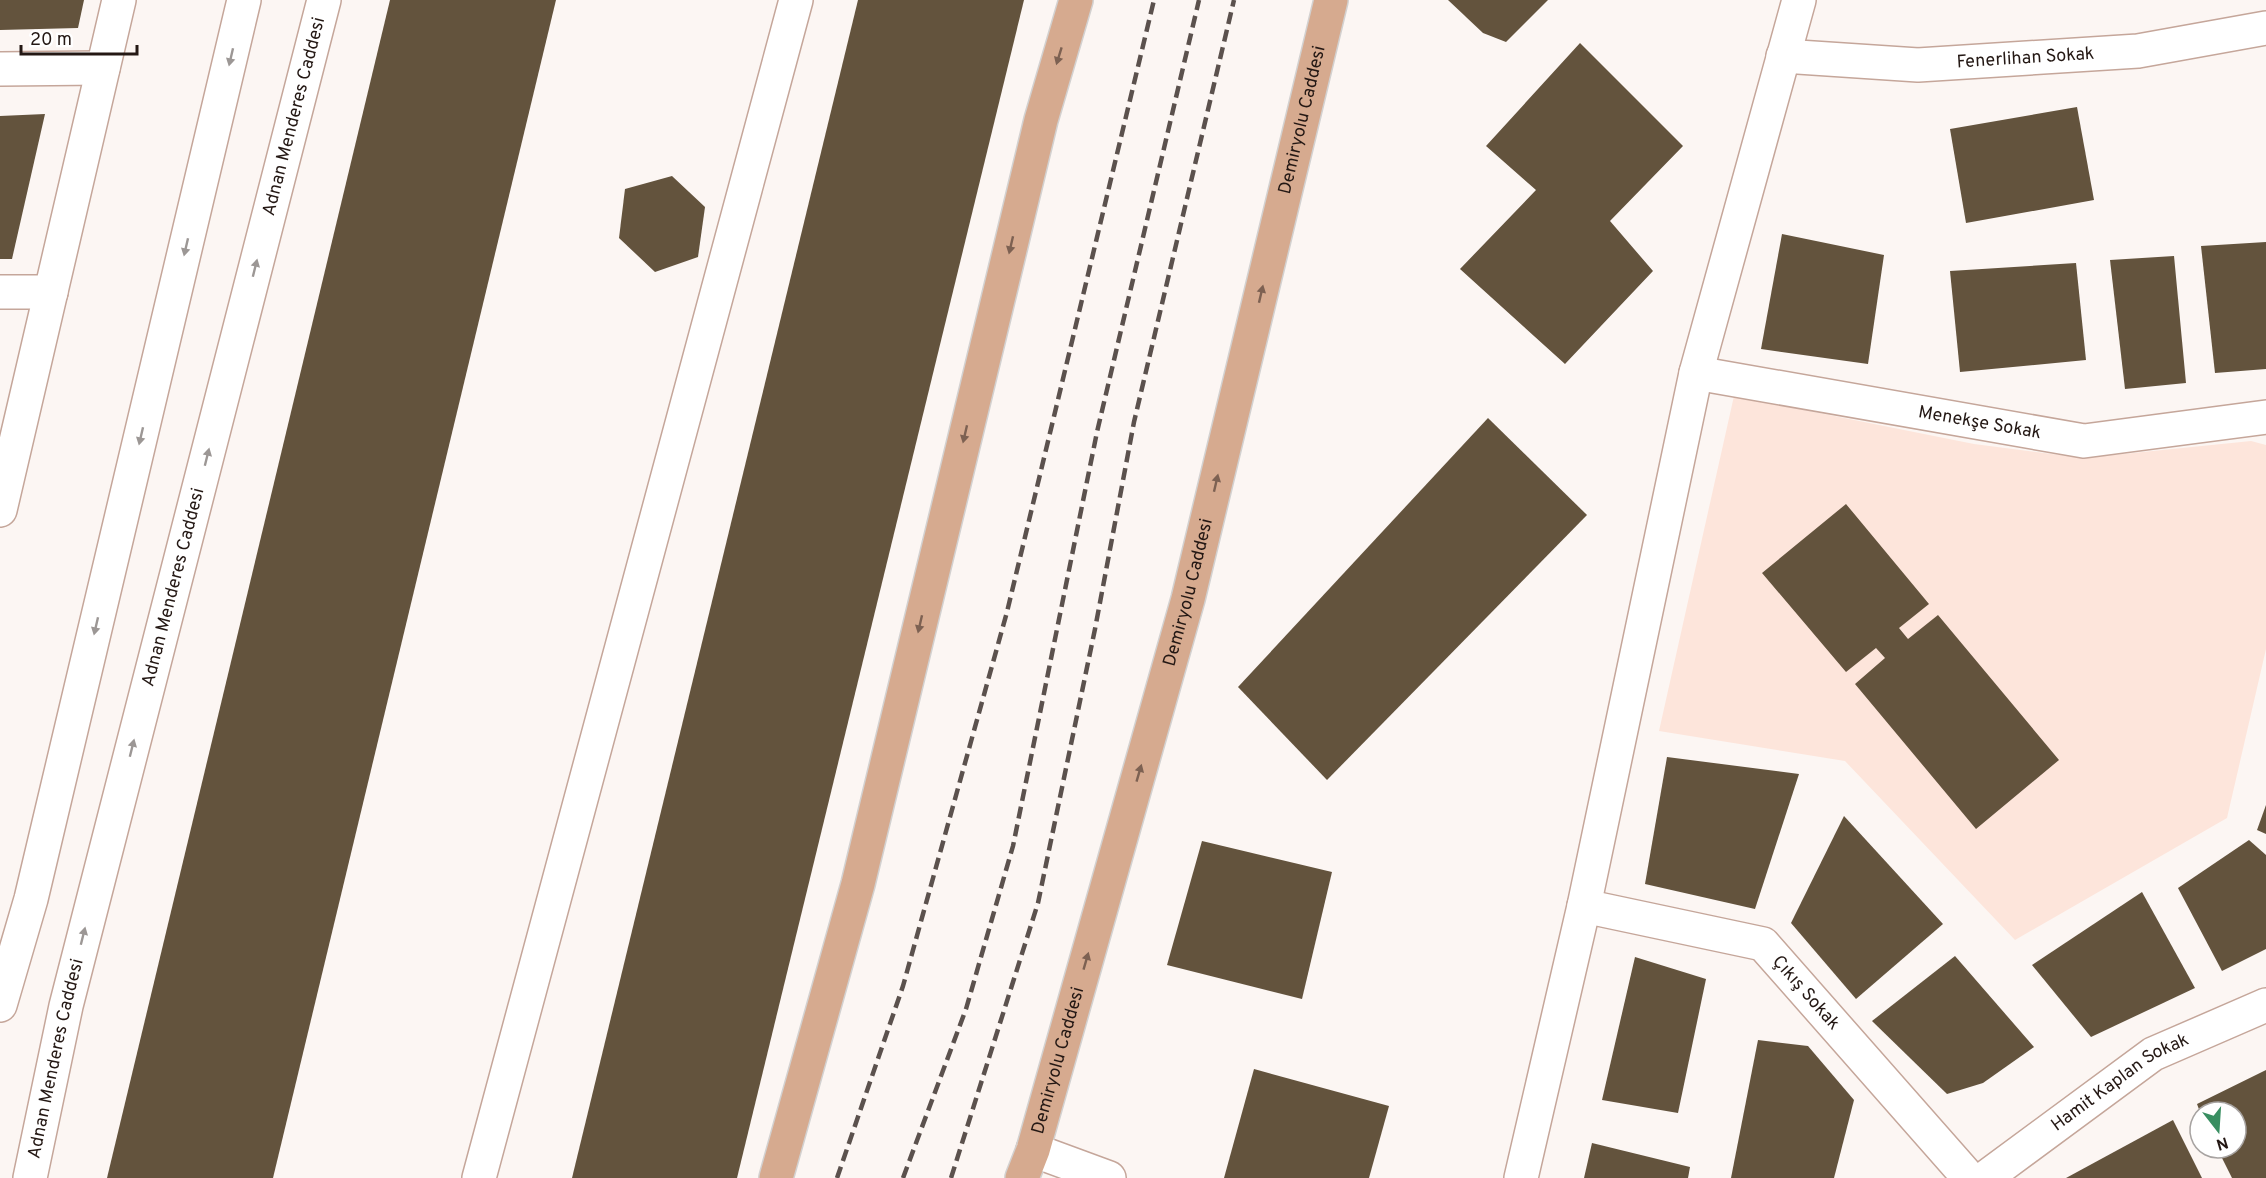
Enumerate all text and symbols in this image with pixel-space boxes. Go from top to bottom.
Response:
street label: Adnan Menderes Caddesi [258,15,331,218]
scale bar [21,18,136,56]
text: 20 m [30,29,72,52]
street label: Fenerlihan Sokak [1956,42,2095,74]
street label: Demiryolu Caddesi [1274,43,1331,196]
one-way arrow [1054,47,1063,65]
one-way arrow [225,48,235,66]
one-way arrow [1005,236,1015,254]
one-way arrow [180,237,190,256]
one-way arrow [251,259,261,277]
one-way arrow [1257,284,1267,303]
street label: Menekşe Sokak [1916,401,2043,445]
one-way arrow [960,425,970,444]
one-way arrow [135,427,145,446]
one-way arrow [202,448,212,466]
one-way arrow [1211,474,1221,493]
street label: Adnan Menderes Caddesi [137,485,210,689]
street label: Demiryolu Caddesi [1158,516,1218,669]
one-way arrow [915,615,924,634]
one-way arrow [90,617,100,635]
one-way arrow [128,738,137,756]
one-way arrow [1135,764,1144,782]
one-way arrow [79,927,89,946]
street label: Çıkış Sokak [1767,951,1845,1035]
one-way arrow [1082,952,1091,970]
street label: Adnan Menderes Caddesi [23,956,89,1161]
street label: Demiryolu Caddesi [1027,984,1090,1137]
street label: Hamit Kaplan Sokak [2047,1028,2192,1137]
north arrow [2188,1100,2248,1160]
text: N [2213,1131,2230,1154]

